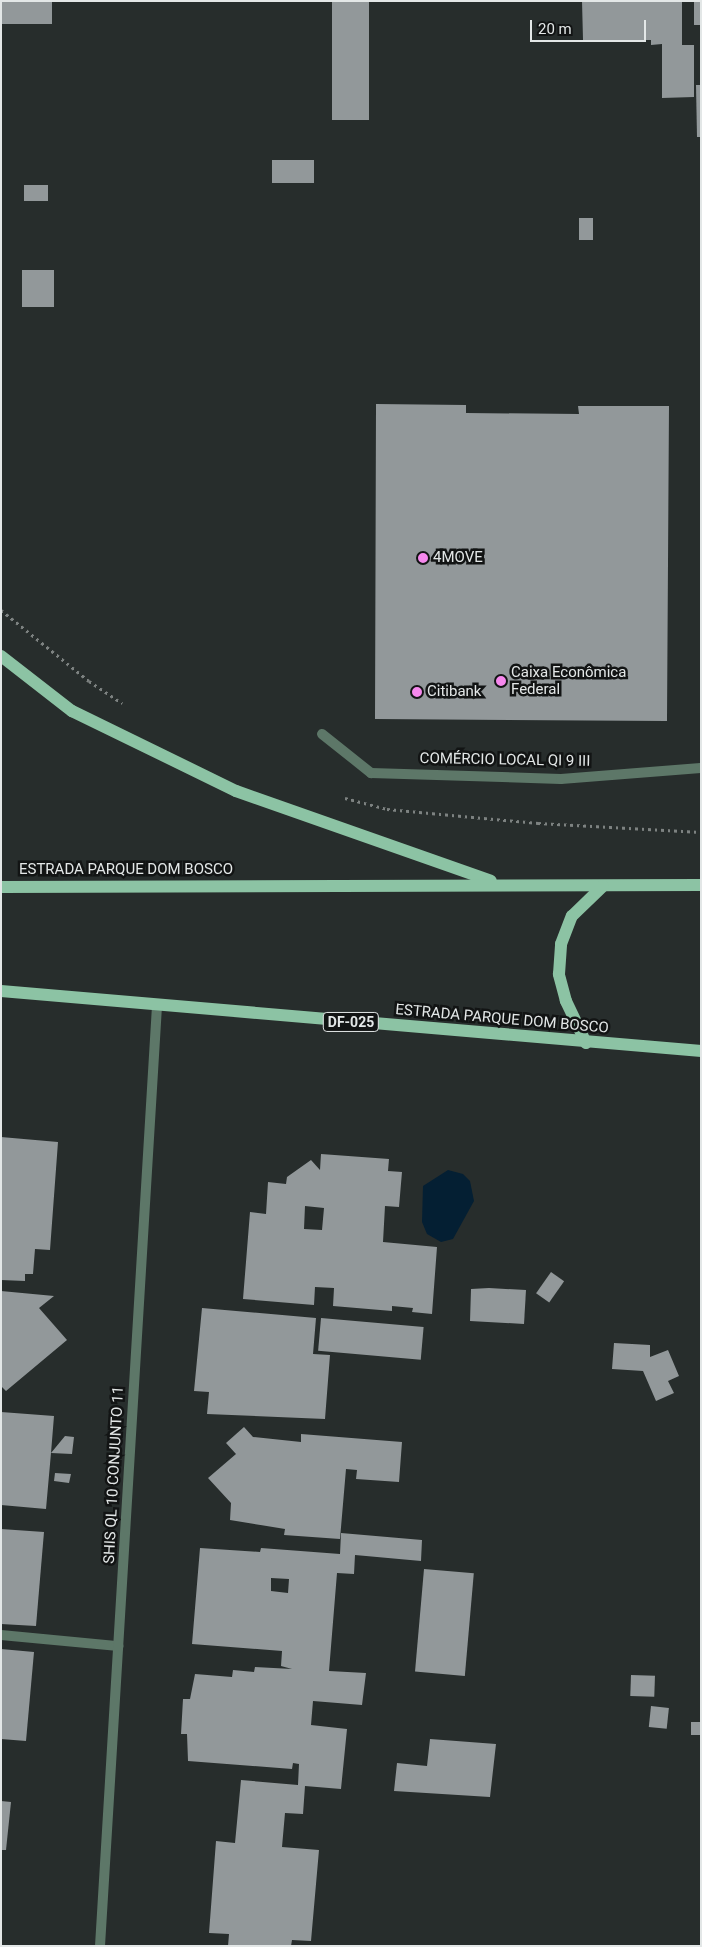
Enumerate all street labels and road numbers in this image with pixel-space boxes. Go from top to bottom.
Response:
street label: COMÉRCIO LOCAL QI 9 III [420,750,590,770]
street label: ESTRADA PARQUE DOM BOSCO [19,861,233,879]
street label: ESTRADA PARQUE DOM BOSCO [395,1001,609,1037]
road number: DF-025 [322,1010,380,1034]
street label: SHIS QL 10 CONJUNTO 11 [100,1386,128,1564]

